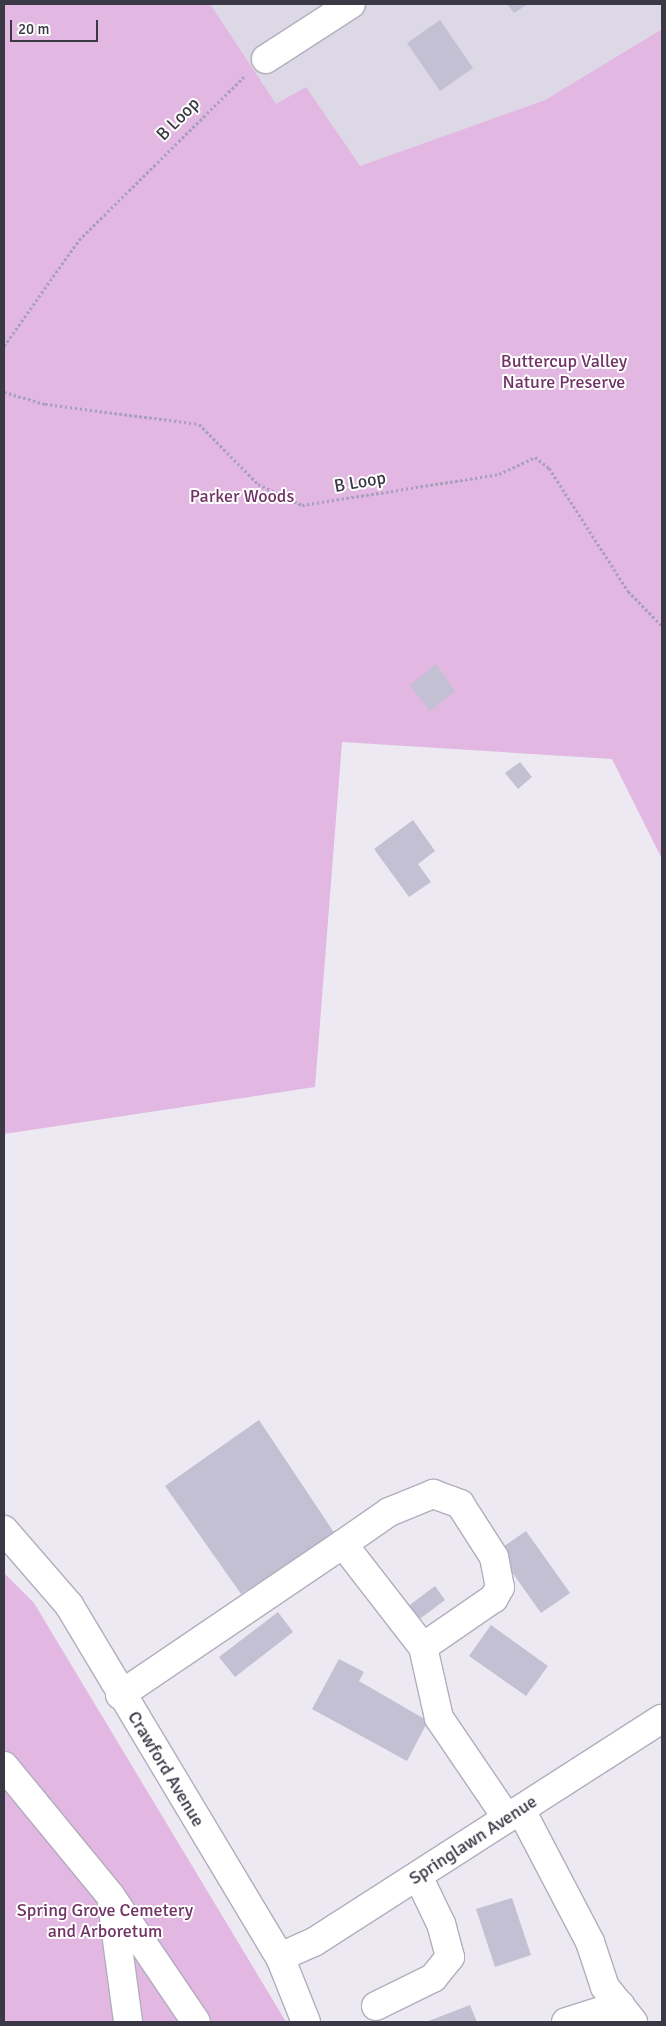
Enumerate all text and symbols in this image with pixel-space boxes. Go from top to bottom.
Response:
scale bar [12,10,100,42]
text: 20 m [18,20,49,38]
street label: B Loop [152,93,204,145]
park label: Buttercup Valley Nature Preserve [501,351,627,394]
street label: B Loop [332,467,388,497]
park label: Parker Woods [190,485,294,507]
street label: Crawford Avenue [123,1707,209,1831]
street label: Springlawn Avenue [405,1791,541,1889]
park label: Spring Grove Cemetery and Arboretum [17,1900,193,1942]

